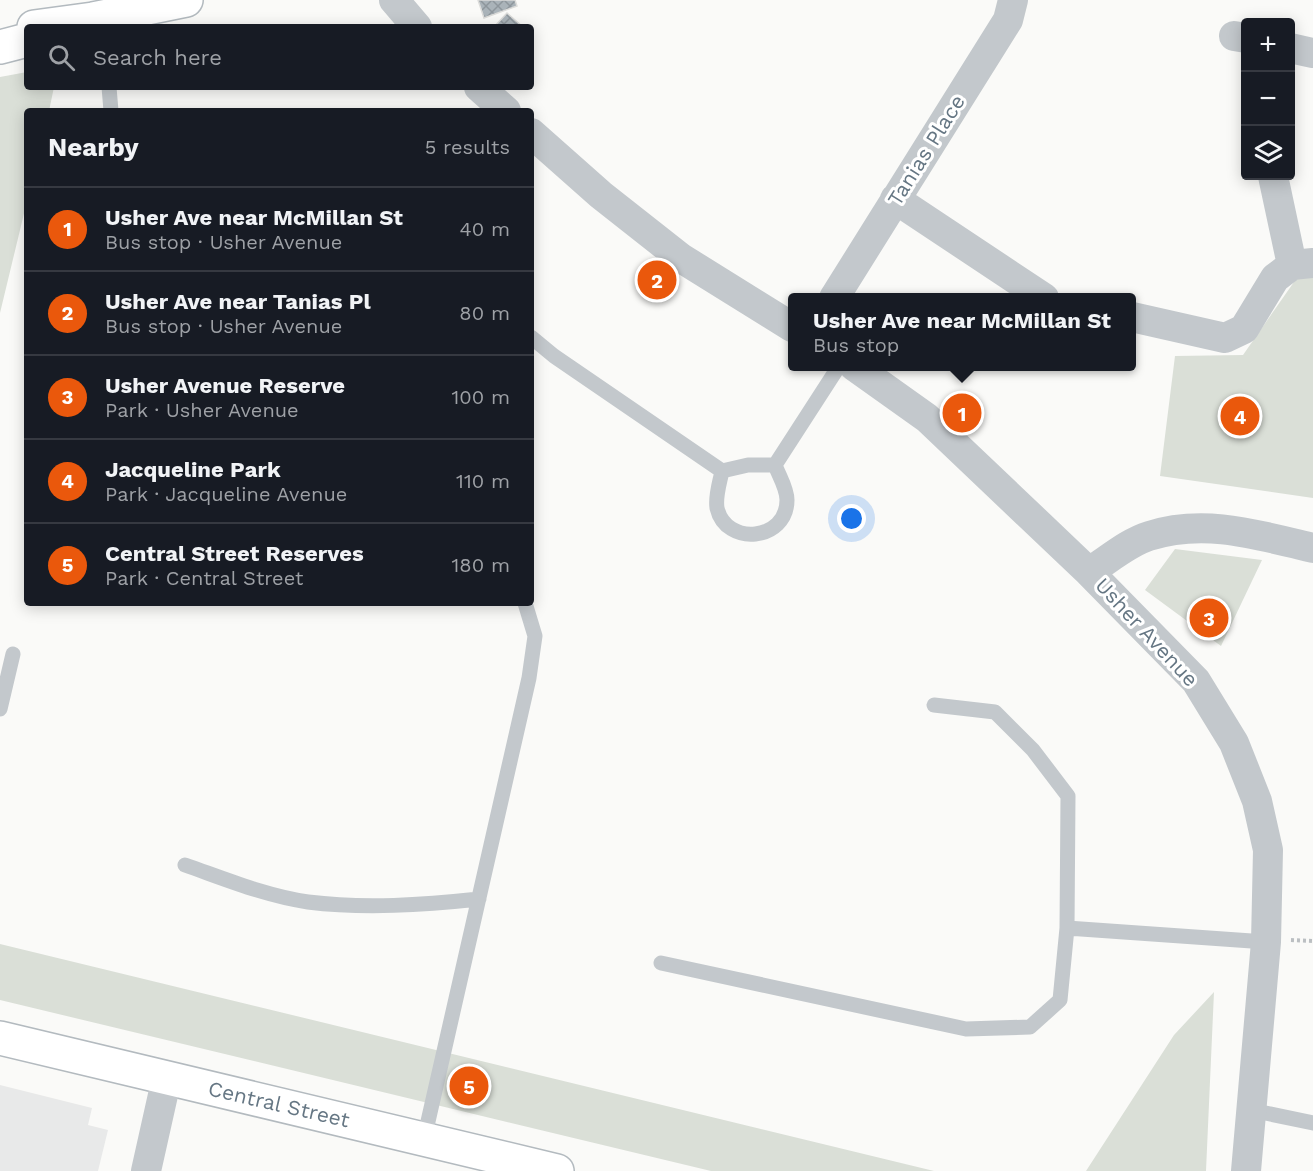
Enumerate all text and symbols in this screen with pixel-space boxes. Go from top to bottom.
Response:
map controls [1241,18,1295,180]
button: + [1241,18,1295,72]
search box [24,24,534,90]
icon: search [45,41,78,74]
text: Search here [93,45,222,70]
button: − [1241,72,1295,126]
street label: Tanias Place [882,90,970,210]
button: layers [1241,126,1295,180]
text: Nearby [48,132,139,162]
text: 5 results [425,135,510,159]
text: Usher Ave near McMillan St [105,205,403,230]
text: 1 [63,217,72,241]
text: 40 m [459,217,510,241]
text: Bus stop · Usher Avenue [105,230,342,254]
pin: 2 [638,258,676,302]
text: Usher Ave near Tanias Pl [105,289,371,314]
popup [788,293,1136,371]
text: 2 [62,301,73,325]
text: 80 m [459,301,510,325]
text: Usher Ave near McMillan St [813,308,1111,333]
text: Bus stop · Usher Avenue [105,314,342,338]
text: Bus stop [813,333,899,357]
text: Usher Avenue Reserve [105,373,345,398]
text: 3 [62,385,73,409]
text: 100 m [451,385,510,409]
pin: 1 [942,390,982,436]
pin: 4 [1220,394,1260,438]
text: Park · Usher Avenue [105,398,299,422]
text: Jacqueline Park [105,457,281,482]
text: 4 [61,469,74,493]
text: 110 m [456,469,510,493]
text: Park · Jacqueline Avenue [105,482,347,506]
your location [837,504,866,533]
text: Central Street Reserves [105,541,364,566]
text: 5 [62,553,73,577]
text: 180 m [452,553,510,577]
text: Park · Central Street [105,566,303,590]
street label: Usher Avenue [1090,572,1204,692]
pin: 3 [1190,596,1228,640]
pin: 5 [450,1064,488,1108]
street label: Central Street [206,1076,352,1132]

